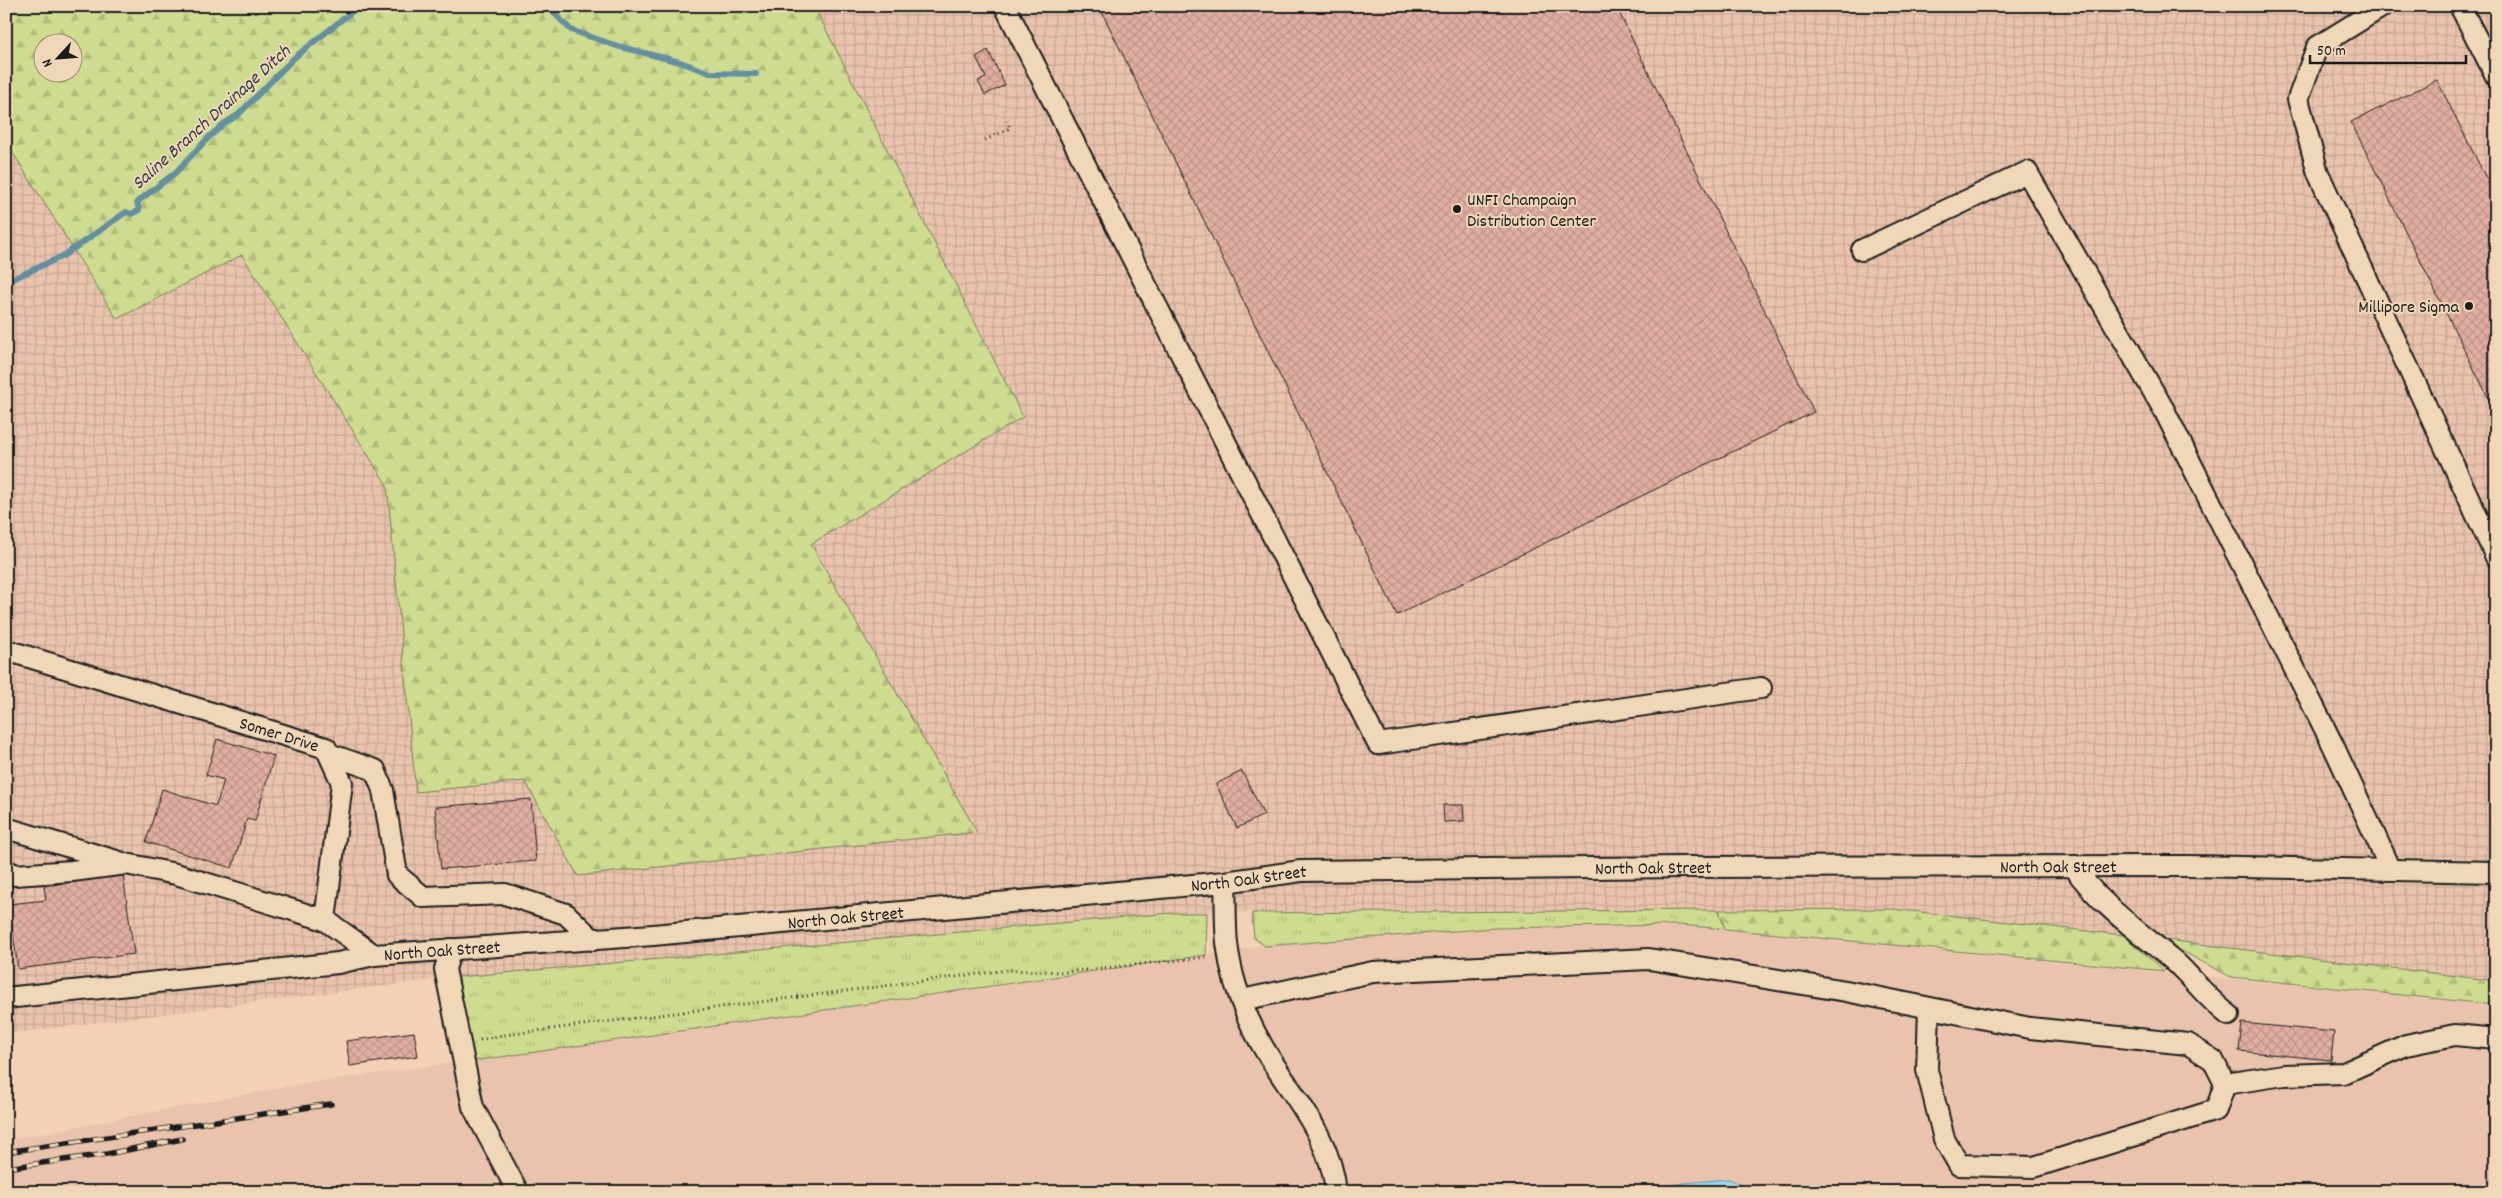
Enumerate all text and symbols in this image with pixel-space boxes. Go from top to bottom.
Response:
north arrow [32,32,82,82]
scale bar [2310,32,2466,64]
water label: Saline Branch Drainage Ditch [127,39,299,197]
text: 50 m [2317,41,2346,63]
text: N [38,55,59,70]
place label: UNFI Champaign Distribution Center [1467,189,1596,235]
marker: UNFI Champaign Distribution Center [1451,203,1463,215]
place label: Millipore Sigma [2358,296,2460,321]
marker: Millipore Sigma [2463,300,2475,312]
street label: Somer Drive [236,712,322,760]
street label: North Oak Street [2000,856,2117,881]
street label: North Oak Street [1595,857,1712,883]
street label: North Oak Street [1190,861,1307,900]
street label: North Oak Street [787,902,906,937]
street label: North Oak Street [383,936,502,969]

